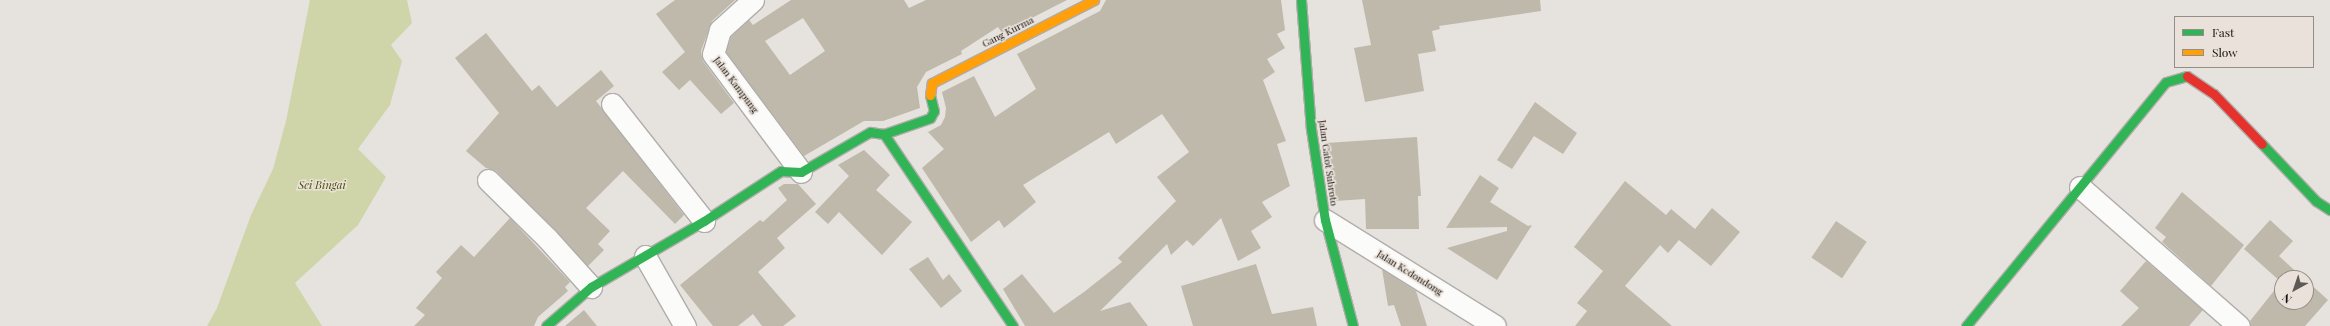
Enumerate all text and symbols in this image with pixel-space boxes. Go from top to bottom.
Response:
street label: Gang Kurma [980,14,1036,50]
legend [2174,16,2314,68]
text: Fast [2212,24,2234,40]
text: Slow [2212,44,2238,60]
street label: Jalan Kampung [711,54,761,116]
street label: Jalan Gatot Subroto [1316,119,1340,207]
water label: Sei Bingai [298,178,346,192]
street label: Jalan Kedondong [1375,248,1445,298]
north arrow [2274,270,2314,310]
text: N [2279,291,2294,307]

